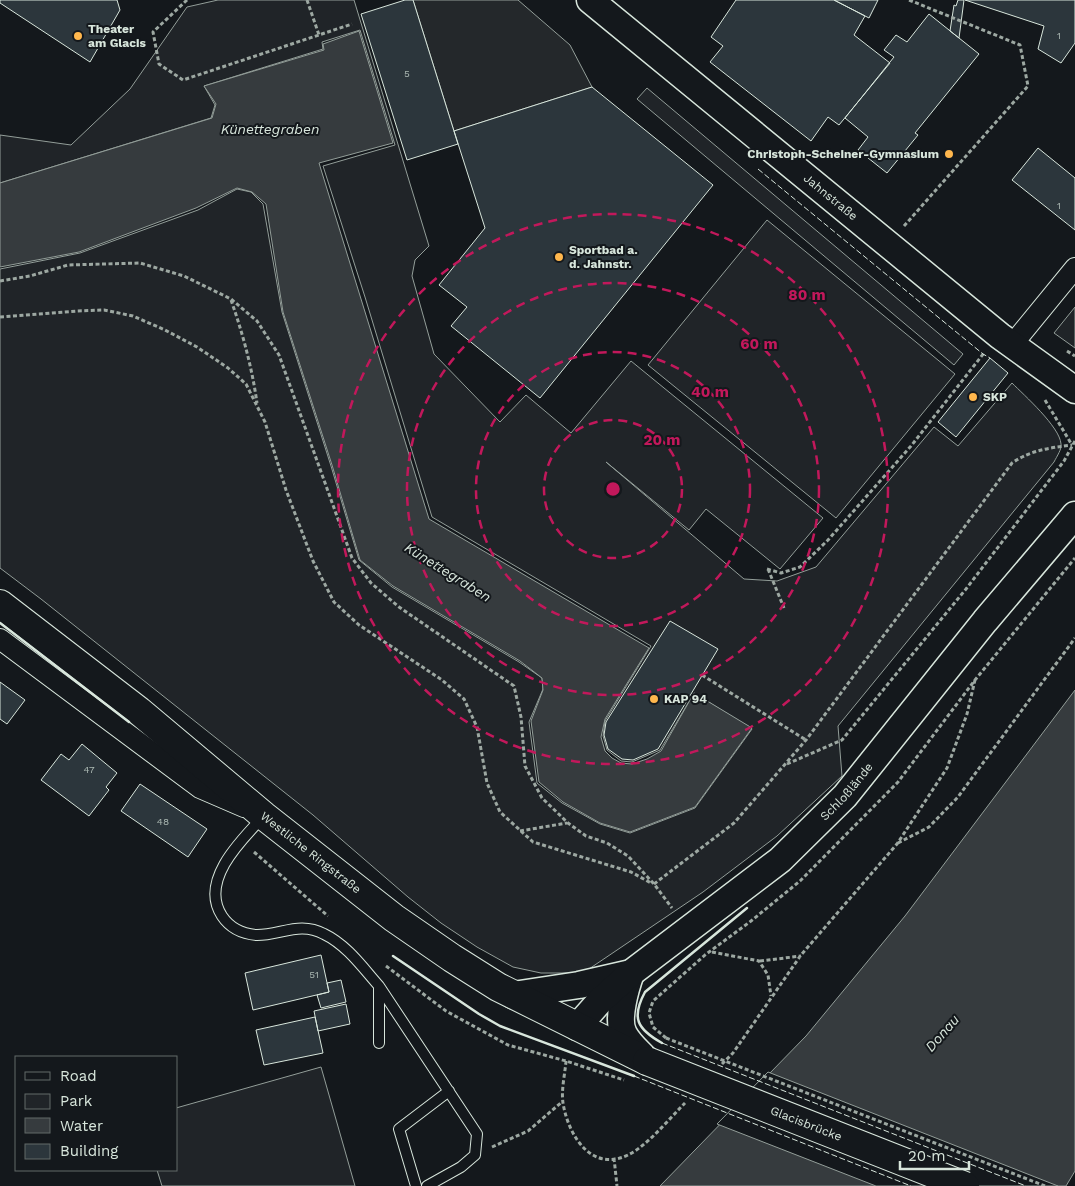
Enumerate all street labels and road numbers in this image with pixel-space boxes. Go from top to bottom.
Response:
street label: Jahnstraße [801,171,860,223]
street label: Schloßlände [817,760,876,823]
street label: Westliche Ringstraße [258,809,364,896]
street label: Glacisbrücke [768,1103,844,1144]

